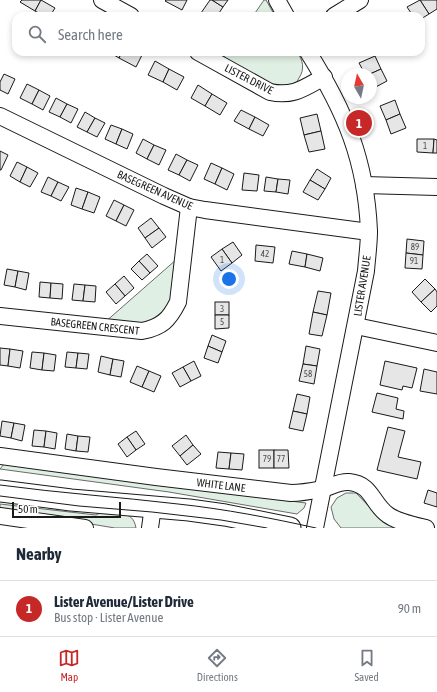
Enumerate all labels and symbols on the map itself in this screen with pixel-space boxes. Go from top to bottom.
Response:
street label: LISTER DRIVE [223,62,275,96]
north arrow [341,68,377,104]
pin: 1 [346,108,372,138]
house number: 1 [423,141,427,151]
street label: BASEGREEN AVENUE [115,168,195,212]
house number: 89 [411,242,419,252]
house number: 42 [261,249,269,259]
house number: 1 [220,255,224,265]
street label: LISTER AVENUE [351,255,373,317]
house number: 91 [410,256,418,266]
your location [219,269,239,289]
house number: 3 [220,304,224,314]
street label: BASEGREEN CRESCENT [50,315,140,337]
house number: 5 [220,317,224,327]
house number: 58 [304,369,312,379]
house number: 79 [263,454,271,464]
house number: 77 [277,454,285,464]
street label: WHITE LANE [196,476,246,494]
scale bar [12,500,121,519]

